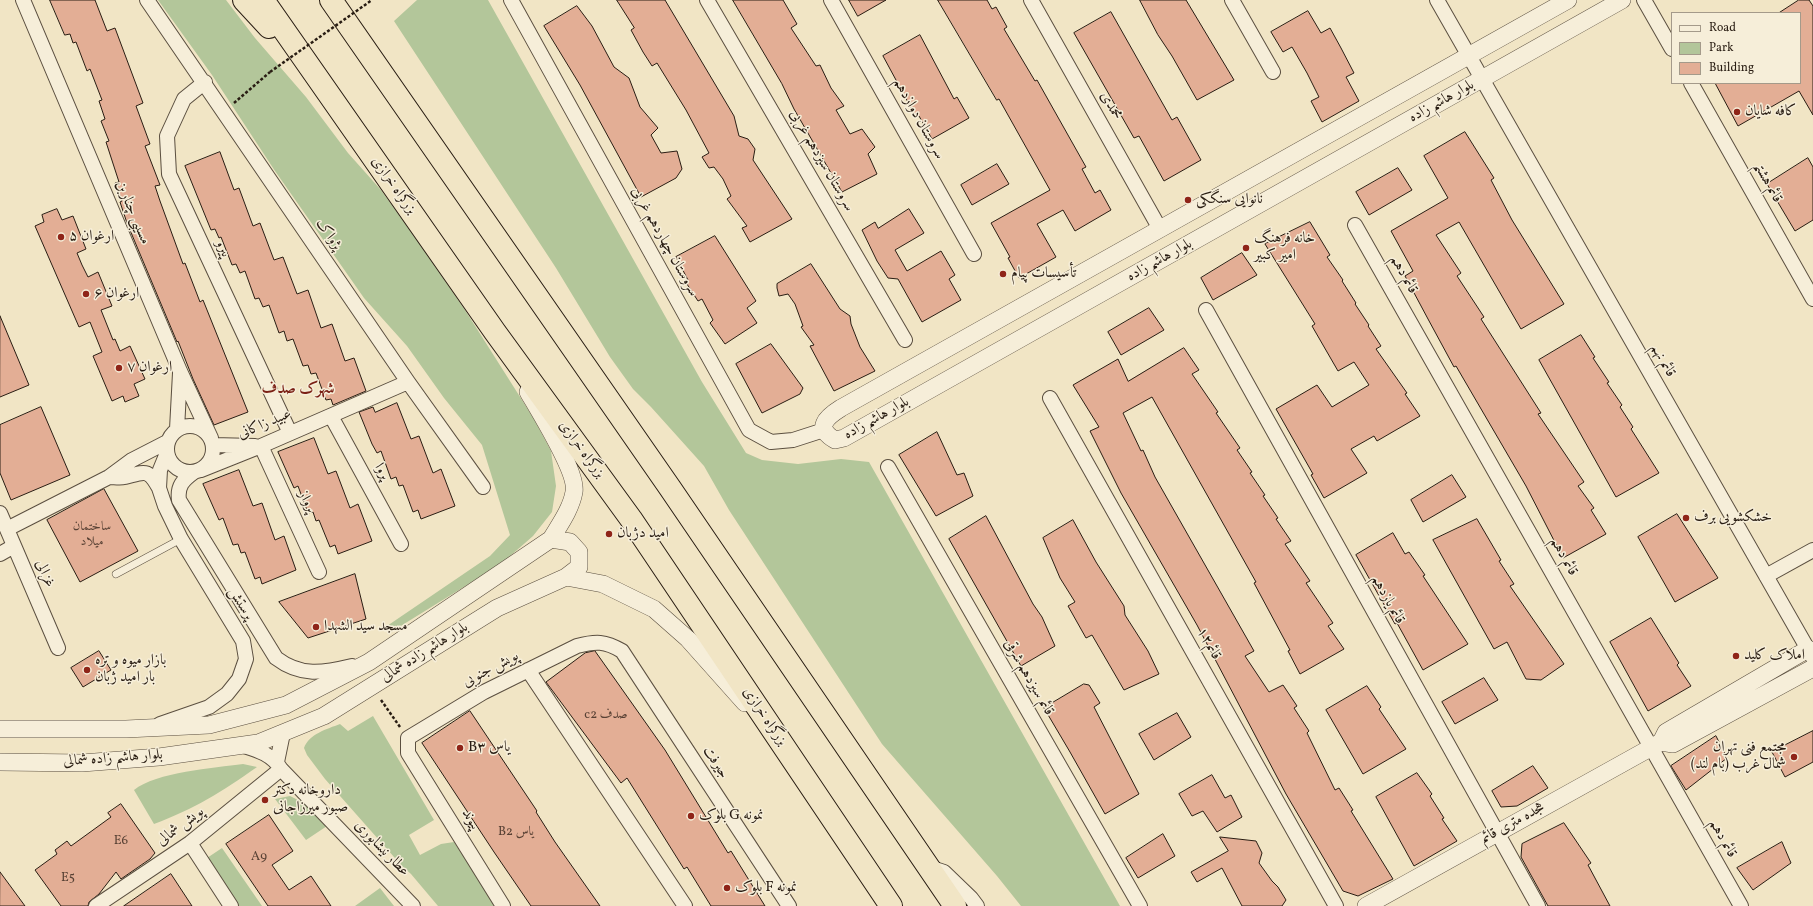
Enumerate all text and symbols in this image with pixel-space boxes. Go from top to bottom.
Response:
legend [1671,12,1801,84]
text: Road [1709,20,1736,36]
text: Park [1709,40,1734,56]
text: Building [1709,60,1754,76]
street label: سروستان دوازدهم [888,75,948,163]
street label: بلوار هاشم زاده [1406,77,1478,127]
street label: محمدی [1095,89,1125,123]
place label: كافه شايان [1745,103,1797,121]
street label: سروستان سیزدهم غربی [785,107,857,215]
marker: كافه شايان [1732,107,1742,117]
street label: بزرگراه خرازی [366,153,420,219]
street label: قائم هشتم [1749,160,1785,206]
street label: مسیبی چناربن [111,179,153,247]
street label: سروستان چهاردهم غربی [626,184,702,300]
place label: نانوایی سنگکی [1196,191,1263,209]
marker: نانوایی سنگکی [1183,195,1193,205]
street label: پژواک [311,216,345,254]
place label: ارغوان ۵ [69,228,114,246]
place label: خانه فرهنگ امیر کبیر [1254,230,1315,265]
marker: ارغوان ۵ [56,232,66,242]
street label: بلوار هاشم زاده [1124,236,1196,286]
street label: پیرو [210,237,234,261]
marker: خانه فرهنگ امیر کبیر [1241,243,1251,253]
street label: قائم دهم [1385,253,1421,297]
place label: تأسیسات پیام [1011,265,1076,283]
marker: تأسیسات پیام [998,269,1008,279]
place label: ارغوان ۶ [94,285,139,303]
marker: ارغوان ۶ [81,289,91,299]
street label: قائم نهم [1645,341,1679,381]
place label: ارغوان ۷ [127,359,172,377]
marker: ارغوان ۷ [114,363,124,373]
district label: شهرک صدف [262,380,334,400]
street label: بلوار هاشم زاده [841,394,913,444]
street label: عبید زاکانی [236,406,294,444]
street label: بزرگراه خرازی [554,418,608,482]
street label: پروا [369,460,393,484]
street label: پرواز [293,488,319,516]
place label: خشکشویی برف [1694,509,1772,527]
marker: خشکشویی برف [1681,513,1691,523]
house number: ساختمان میلاد [73,520,111,551]
place label: امید دژبان [617,525,669,543]
marker: امید دژبان [604,529,614,539]
street label: قائم دهم [1545,535,1581,579]
street label: غزالی [30,557,58,591]
street label: قائم یازدهم [1366,572,1408,628]
street label: پرستش [223,584,257,624]
place label: مسجد سید الشهدا [324,618,407,636]
street label: بلوار هاشم زاده شمالی [378,619,472,687]
marker: مسجد سید الشهدا [311,622,321,632]
street label: قائم۱۲ [1192,625,1224,663]
street label: قائم سیزدهم شرقی [999,637,1057,719]
place label: املاک کلید [1744,647,1805,665]
street label: پویش جنوبی [460,648,522,692]
marker: املاک کلید [1731,651,1741,661]
place label: بازار میوه و تره بار امید ژبان [95,652,166,687]
marker: بازار میوه و تره بار امید ژبان [82,665,92,675]
street label: بزرگراه خرازی [738,684,790,750]
house number: c2 صدف [584,708,628,724]
place label: B۳ یاس [468,739,510,757]
place label: مجتمع فنی تهران شمال غرب (بام لند) [1691,739,1786,774]
marker: B۳ یاس [455,743,465,753]
street label: جيرفت [698,743,732,783]
street label: بلوار هاشم زاده شمالی [63,747,163,771]
marker: مجتمع فنی تهران شمال غرب (بام لند) [1789,752,1799,762]
place label: داروخانه دکتر صبور میرزاجانی [273,782,348,817]
marker: داروخانه دکتر صبور میرزاجانی [260,795,270,805]
street label: هجده متری قائم [1478,799,1548,849]
street label: پویش شمالی [154,803,208,851]
street label: پیوند [457,806,483,834]
place label: بلوک G نمونه [699,807,764,825]
marker: بلوک G نمونه [686,811,696,821]
street label: عطار نیشابوری [350,817,412,881]
street label: قائم دهم [1704,817,1740,861]
house number: B2 یاس [498,825,534,841]
house number: E6 [114,834,128,850]
house number: A9 [251,850,267,866]
house number: E5 [61,871,75,887]
place label: بلوک F نمونه [735,879,797,897]
marker: بلوک F نمونه [722,883,732,893]

